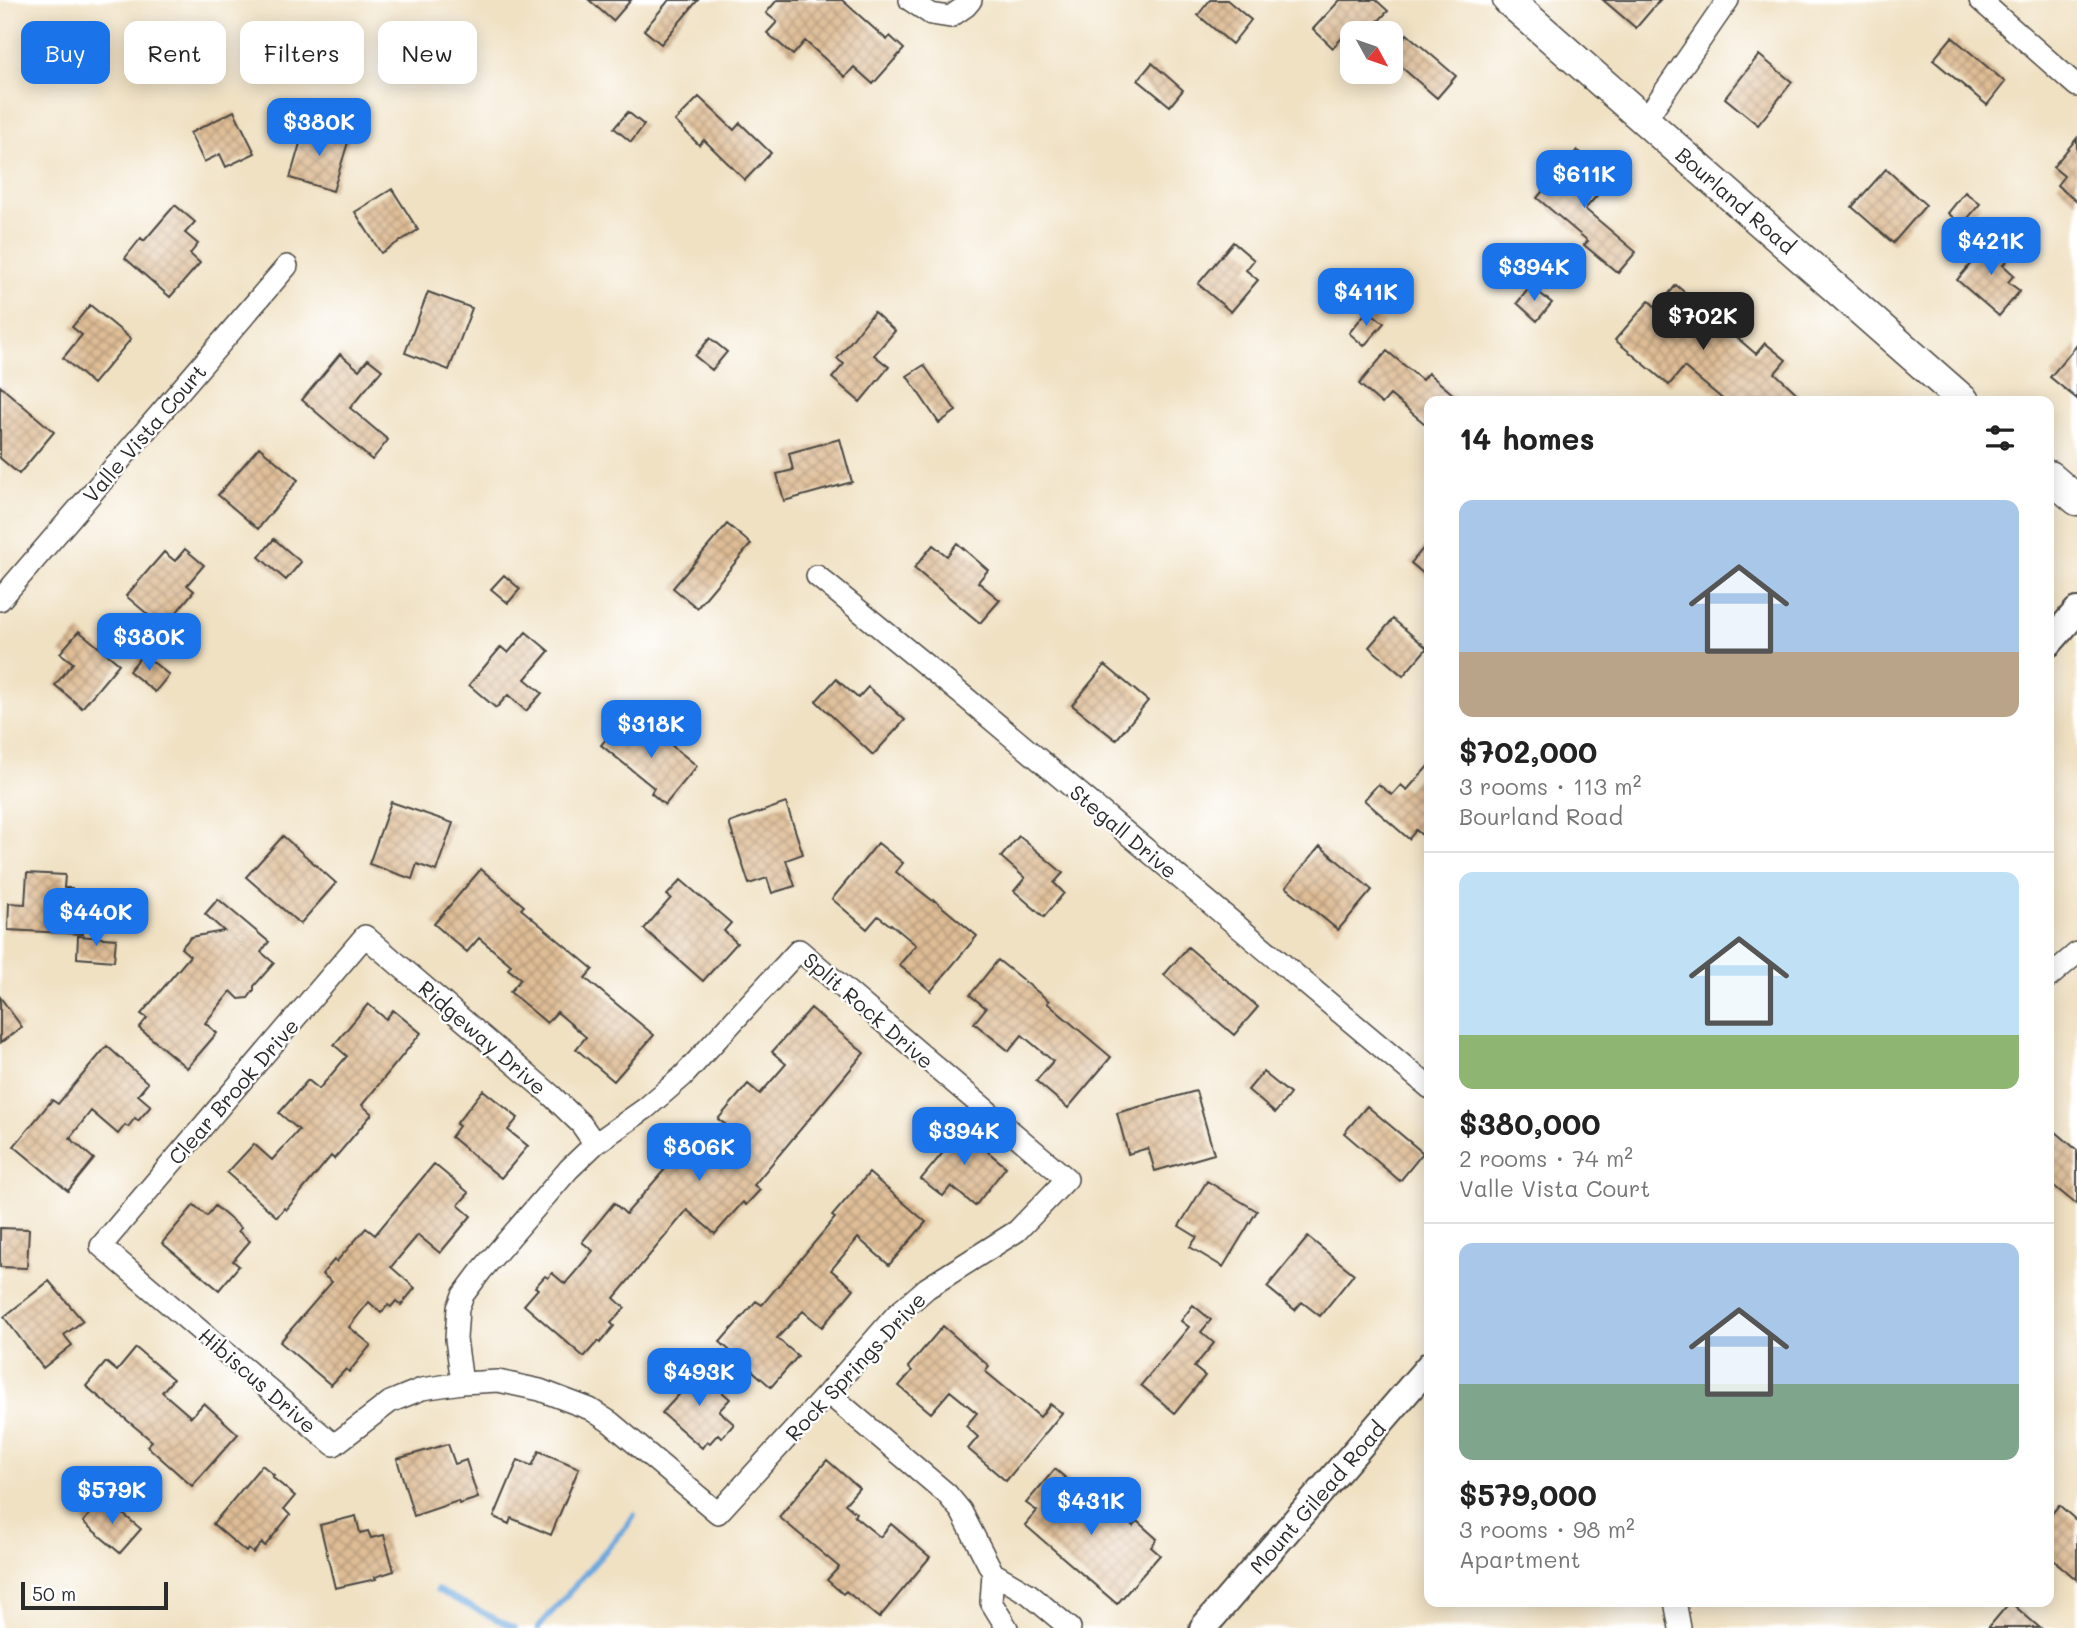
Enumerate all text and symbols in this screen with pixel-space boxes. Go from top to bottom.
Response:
chip: Buy [21,21,110,84]
chip: Rent [124,21,226,84]
chip: Filters [240,21,364,84]
chip: New [378,21,477,84]
north arrow [1340,21,1404,84]
map controls [1340,21,1403,84]
pin: $380K [270,99,368,158]
text: $380K [283,106,355,136]
street label: Bourland Road [1671,141,1801,259]
pin: $611K [1535,150,1633,210]
text: $611K [1552,158,1616,188]
pin: $421K [1942,218,2040,277]
text: $421K [1958,225,2024,255]
pin: $394K [1485,244,1583,303]
text: $394K [1498,251,1570,281]
pin: $411K [1317,268,1415,328]
text: $411K [1334,276,1398,306]
pin: $702K [1654,292,1752,352]
text: $702K [1668,300,1738,330]
street label: Valle Vista Court [76,358,212,508]
text: 14 homes [1459,418,1595,458]
icon: filters [1981,419,2019,457]
icon: home [1676,546,1802,672]
pin: $380K [100,614,198,673]
text: $380K [113,621,185,651]
pin: $318K [602,700,700,760]
text: $318K [617,708,685,738]
text: $702,000 [1459,731,1597,771]
text: 3 rooms · 113 m² [1459,771,1641,801]
street label: Stegall Drive [1065,778,1183,884]
text: Bourland Road [1459,801,1623,831]
pin: $440K [47,888,145,948]
text: $440K [59,896,133,926]
icon: home [1676,918,1802,1044]
street label: Split Rock Drive [798,946,940,1074]
street label: Ridgeway Drive [413,974,553,1100]
street label: Clear Brook Drive [162,1012,304,1170]
text: $380,000 [1459,1103,1601,1143]
pin: $394K [915,1108,1013,1167]
text: $394K [928,1115,1000,1145]
pin: $806K [650,1124,748,1183]
text: $806K [663,1131,735,1161]
text: 2 rooms · 74 m² [1459,1143,1633,1173]
text: Valle Vista Court [1459,1173,1650,1203]
street label: Rock Springs Drive [779,1286,931,1446]
icon: home [1676,1289,1802,1415]
street label: Hibiscus Drive [193,1321,323,1439]
pin: $493K [650,1348,748,1408]
text: $493K [663,1356,735,1386]
street label: Mount Gilead Road [1243,1415,1391,1579]
pin: $579K [63,1466,161,1526]
text: $579K [77,1474,147,1504]
text: $579,000 [1459,1474,1597,1514]
pin: $431K [1042,1478,1140,1537]
text: $431K [1057,1485,1125,1515]
text: 3 rooms · 98 m² [1459,1514,1635,1544]
text: Apartment [1459,1544,1581,1574]
scale bar [21,1579,168,1611]
text: 50 m [32,1581,76,1606]

